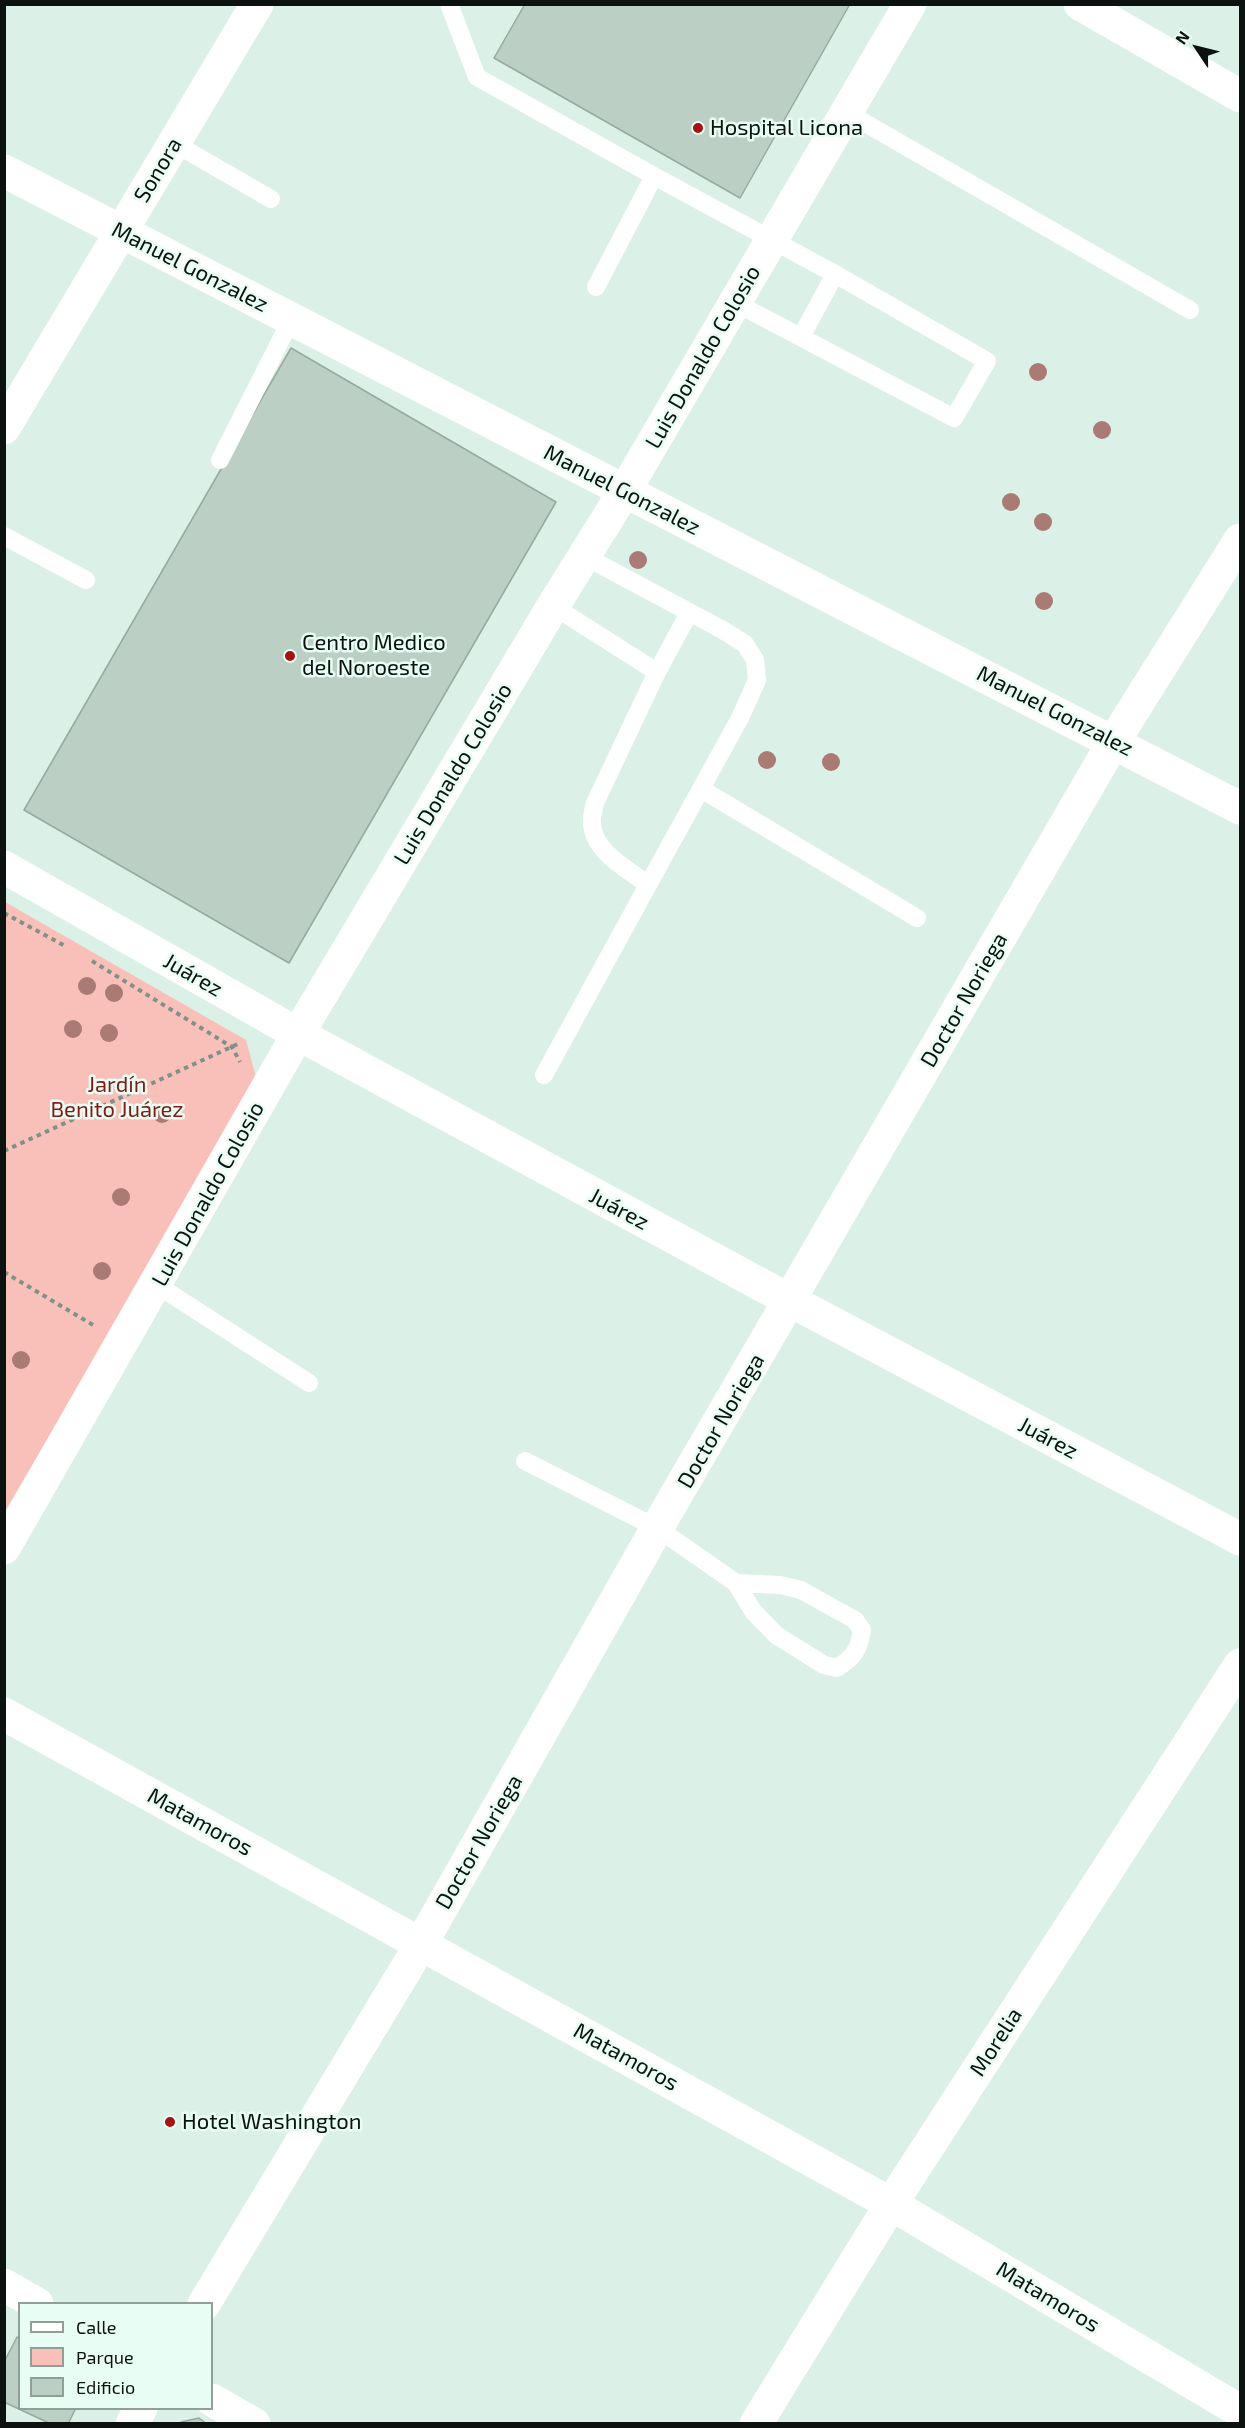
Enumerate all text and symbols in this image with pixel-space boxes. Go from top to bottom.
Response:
north arrow [1167,18,1227,78]
text: N [1171,27,1193,48]
place label: Hospital Licona [710,115,863,141]
marker: Hospital Licona [691,121,705,135]
street label: Sonora [128,133,188,207]
street label: Manuel Gonzalez [107,216,273,318]
street label: Luis Donaldo Colosio [640,261,766,453]
street label: Manuel Gonzalez [539,439,705,541]
place label: Centro Medico del Noroeste [302,630,446,682]
marker: Centro Medico del Noroeste [283,649,297,663]
street label: Manuel Gonzalez [972,660,1138,762]
street label: Luis Donaldo Colosio [388,678,518,870]
street label: Doctor Noriega [915,928,1013,1072]
street label: Juárez [159,948,227,1002]
park label: Jardín Benito Juárez [50,1072,184,1124]
street label: Luis Donaldo Colosio [146,1097,270,1291]
street label: Juárez [585,1182,653,1236]
street label: Doctor Noriega [672,1349,770,1493]
street label: Juárez [1014,1411,1082,1465]
street label: Doctor Noriega [430,1770,528,1914]
street label: Matamoros [143,1782,257,1862]
street label: Morelia [964,2003,1028,2081]
street label: Matamoros [569,2017,683,2097]
place label: Hotel Washington [182,2109,362,2135]
marker: Hotel Washington [163,2115,177,2129]
street label: Matamoros [992,2256,1104,2338]
legend [18,2302,213,2410]
text: Calle [76,2316,117,2338]
text: Parque [76,2346,134,2368]
text: Edificio [76,2376,135,2398]

